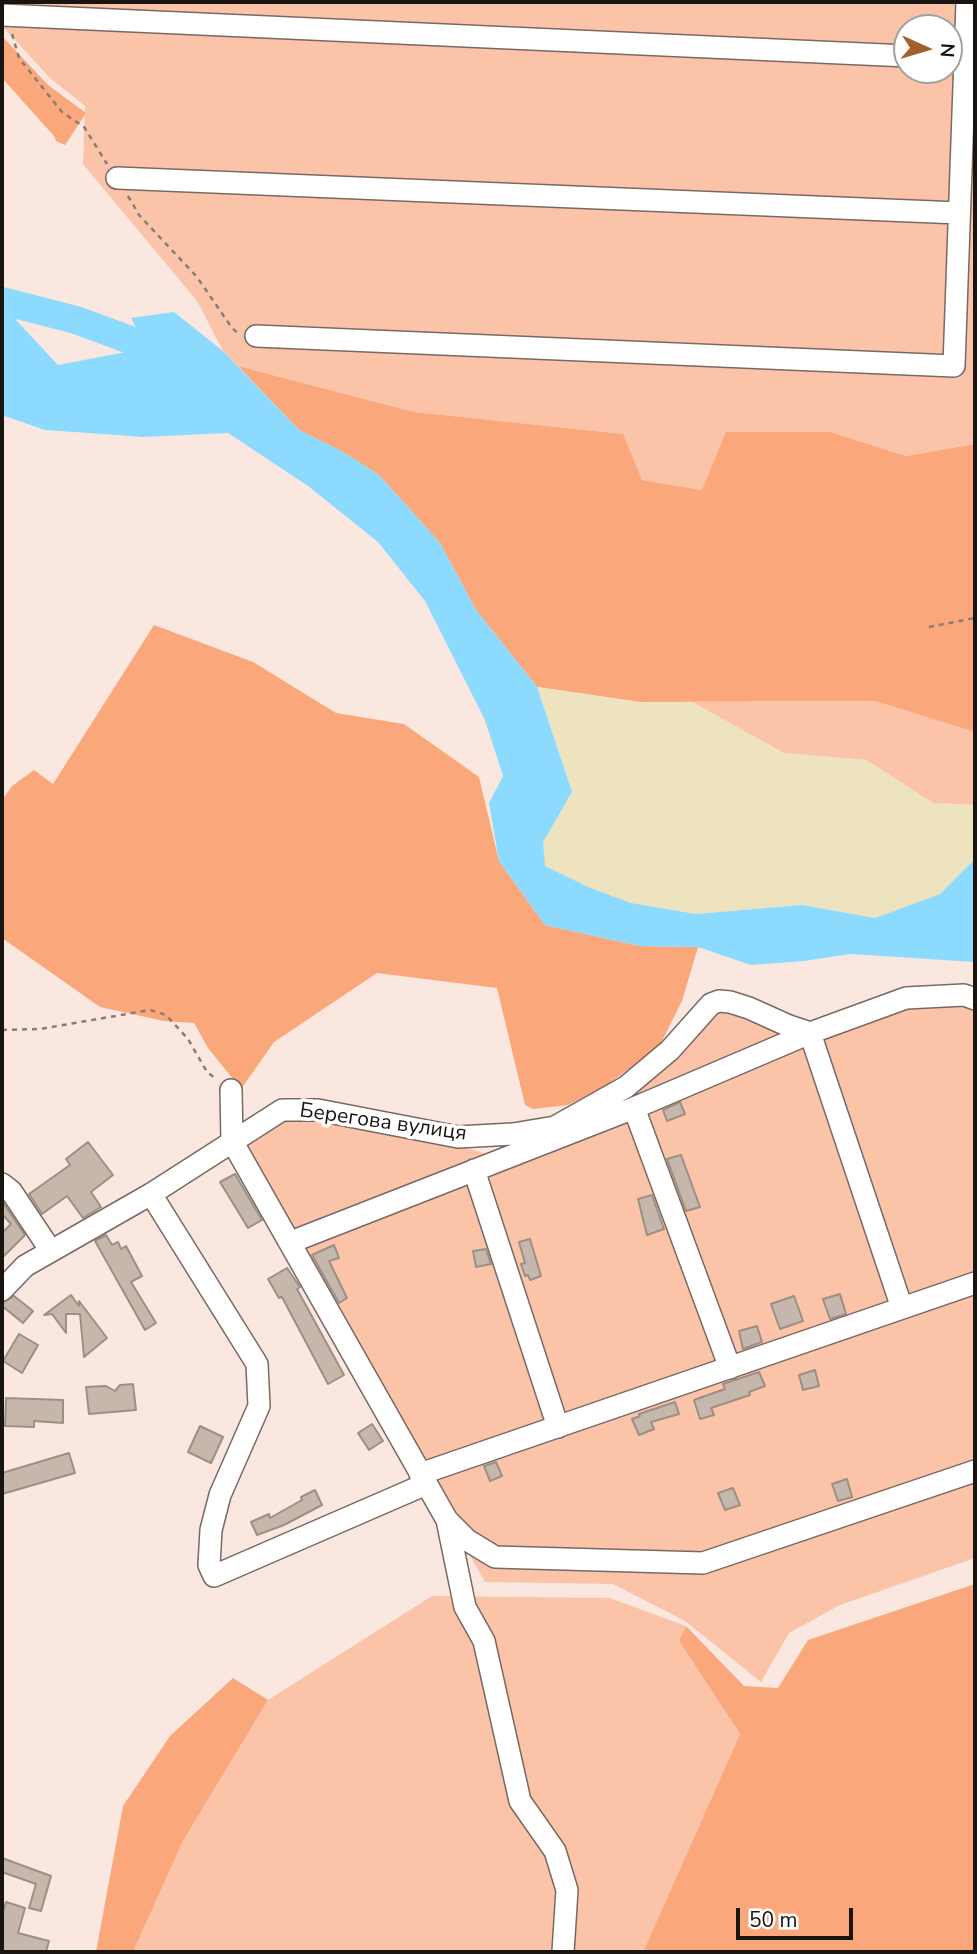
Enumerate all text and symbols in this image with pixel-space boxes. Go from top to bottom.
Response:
north arrow [893,14,963,84]
text: N [933,42,960,58]
street label: Берегова вулиця [298,1099,468,1147]
scale bar [739,1895,856,1939]
text: 50 m [749,1906,798,1934]

